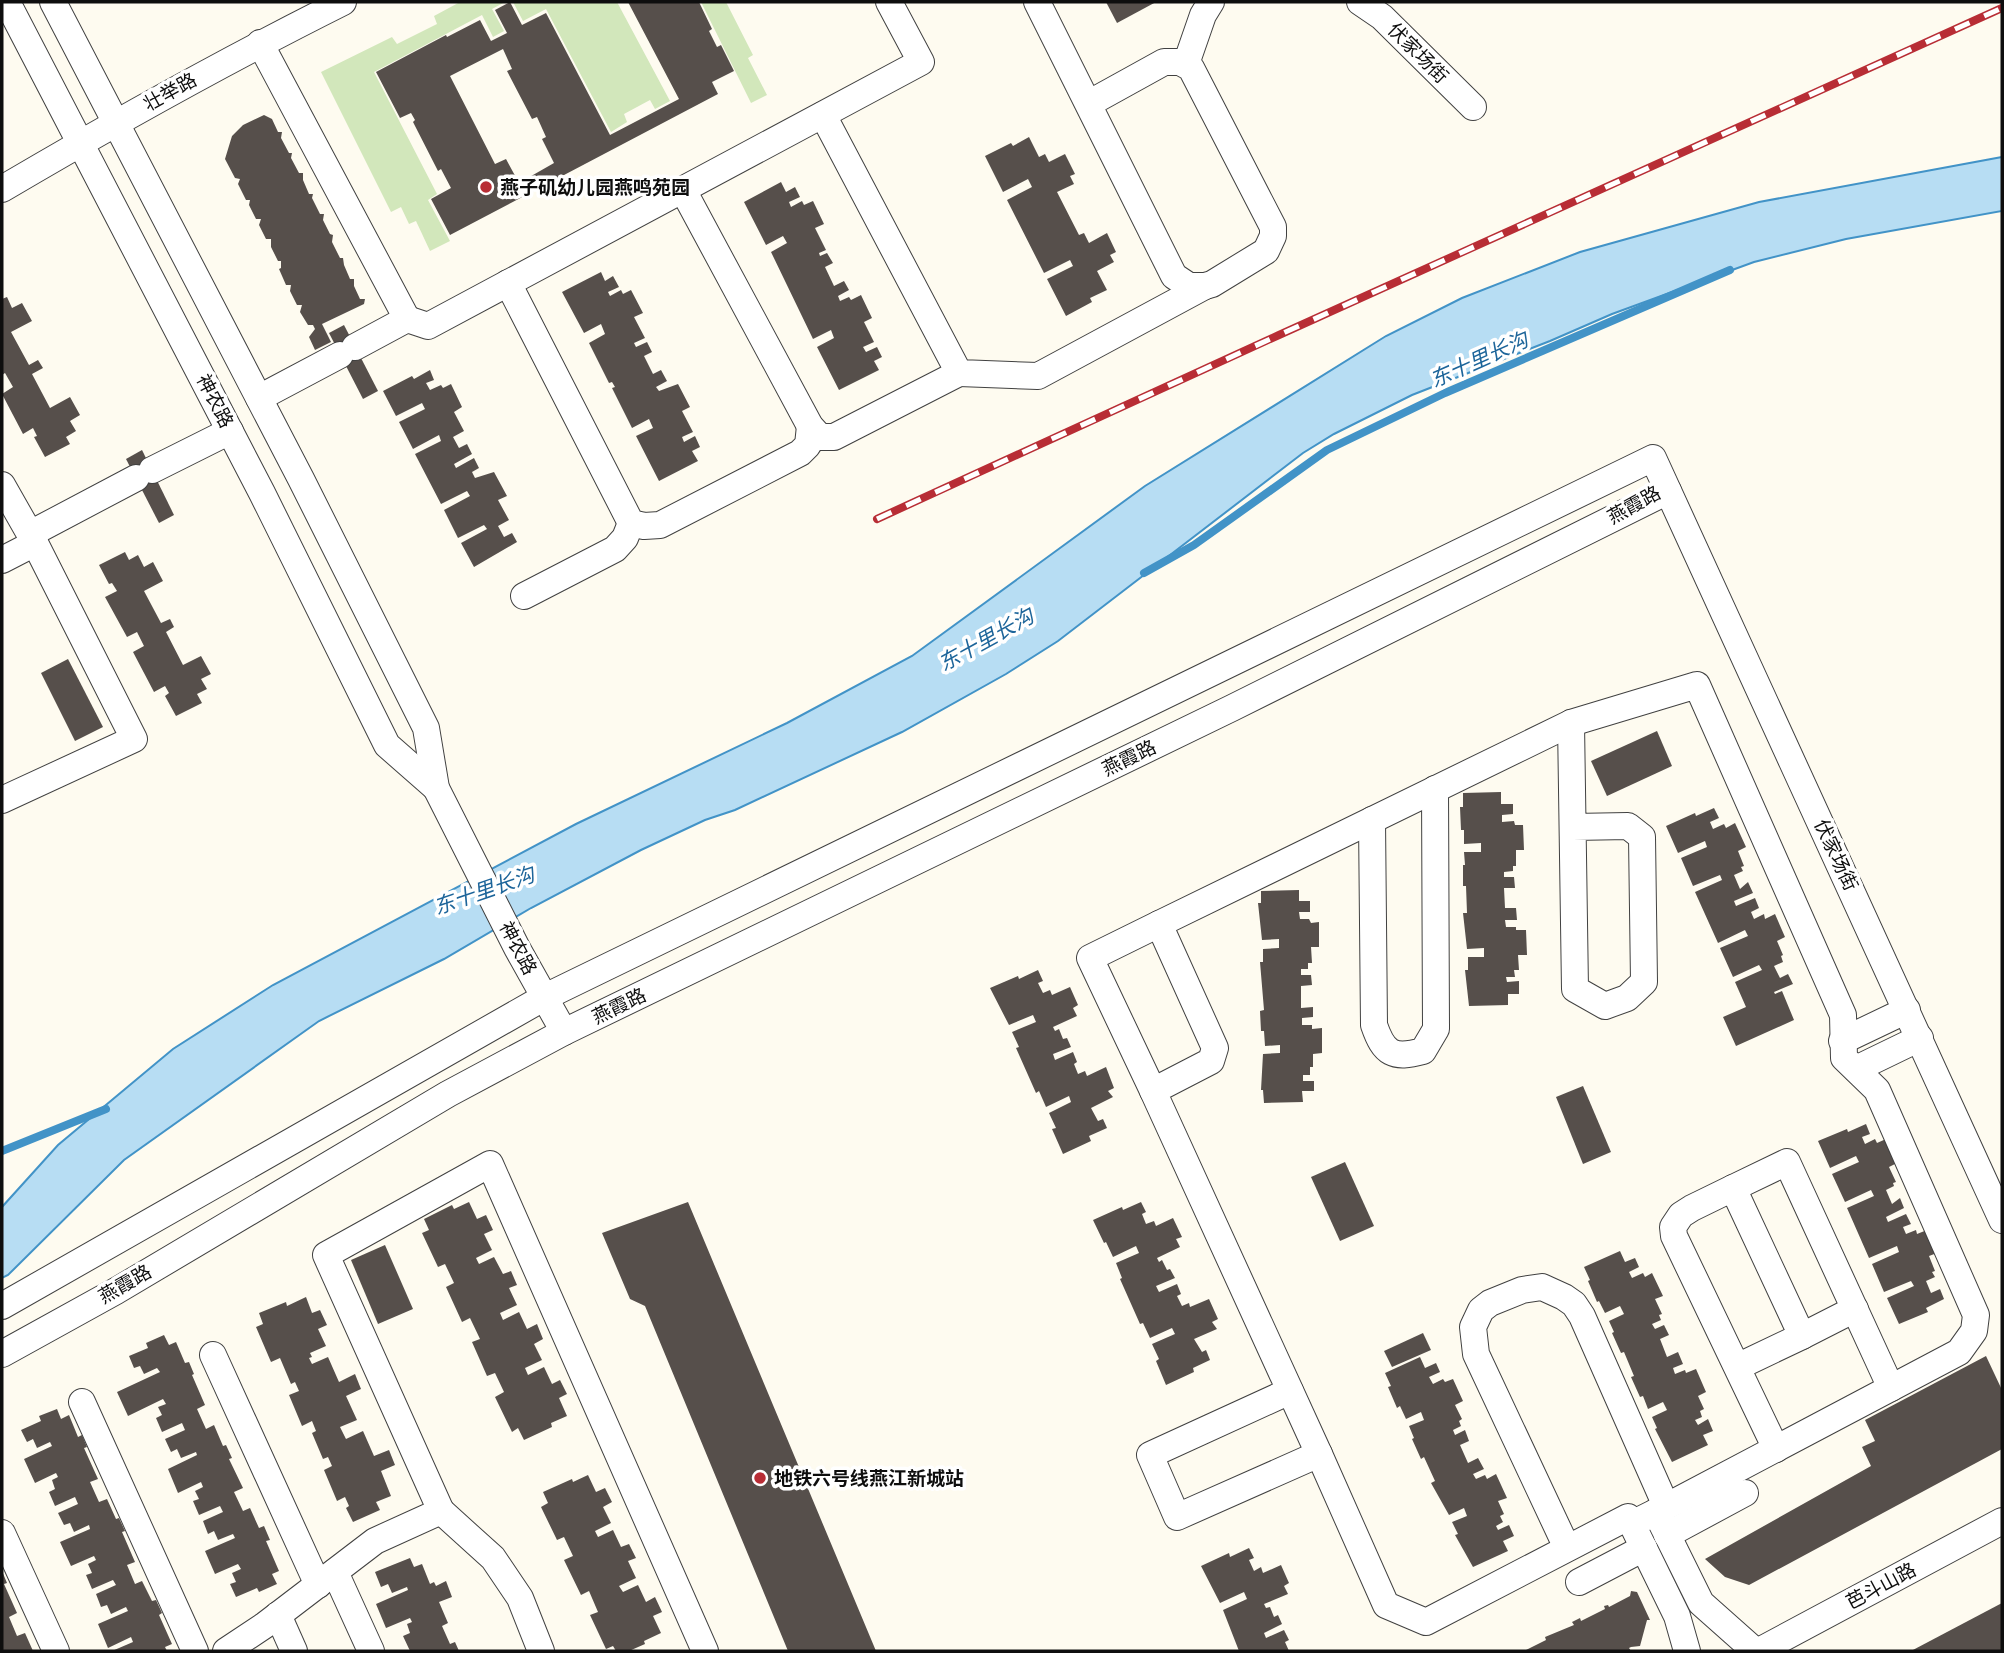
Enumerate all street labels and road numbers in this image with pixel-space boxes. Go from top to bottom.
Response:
street label: 伏家场街 [1384,19,1452,87]
street label: 壮举路 [140,69,200,115]
street label: 神农路 [193,371,237,431]
street label: 燕霞路 [1604,482,1664,528]
street label: 燕霞路 [1099,736,1159,780]
street label: 伏家场街 [1810,816,1862,894]
street label: 神农路 [495,918,541,978]
street label: 燕霞路 [589,984,649,1028]
street label: 燕霞路 [95,1261,155,1307]
street label: 芭斗山路 [1843,1559,1919,1613]

